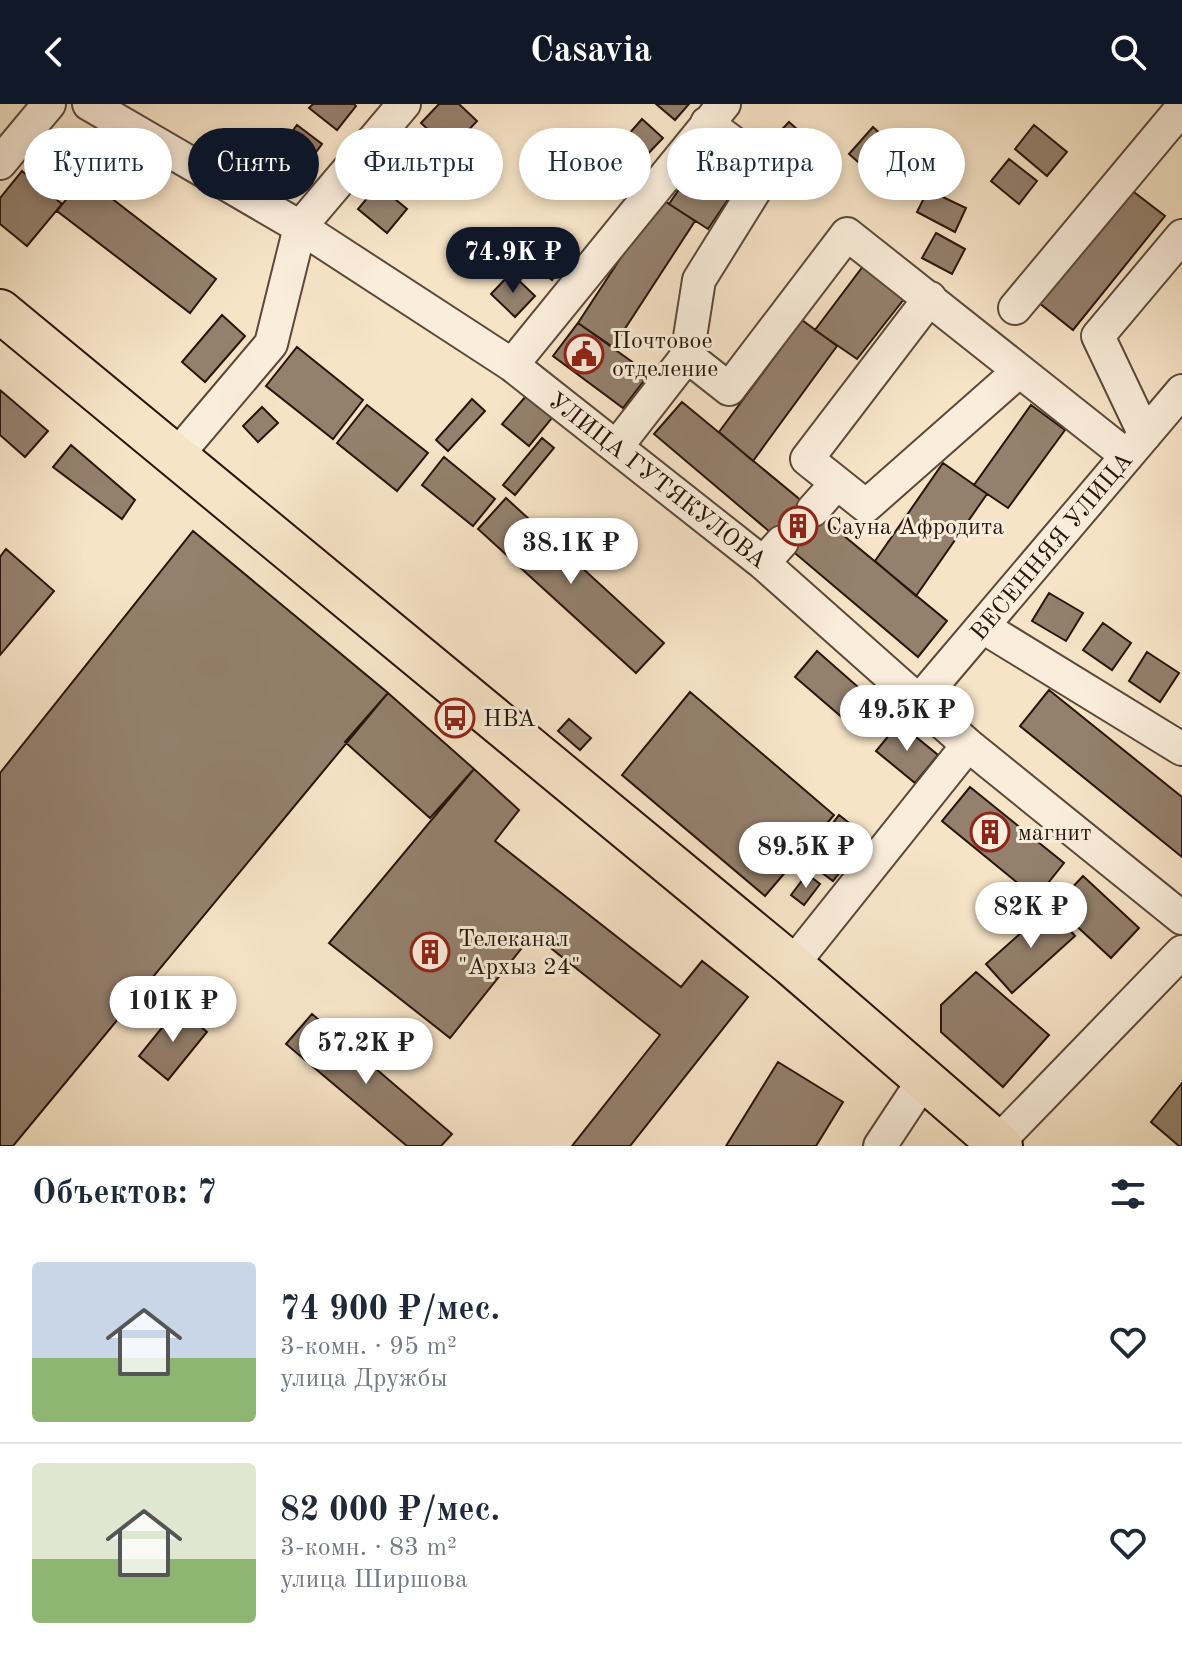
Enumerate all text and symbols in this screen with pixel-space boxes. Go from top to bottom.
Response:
icon: back [32,30,76,74]
icon: search [1106,30,1150,74]
text: Casavia [530,34,652,70]
chip: Купить [24,128,172,200]
chip: Снять [188,128,319,200]
chip: Фильтры [335,128,503,200]
chip: Новое [519,128,651,200]
chip: Квартира [667,128,842,200]
chip: Дом [858,128,965,200]
pin: 74.9K ₽ [439,227,587,295]
text: 74.9K ₽ [464,240,562,266]
place label: Почтовое отделение [612,330,718,382]
public building icon: Почтовое отделение [563,333,605,375]
street label: УЛИЦА ГУТЯКУЛОВА [543,389,770,574]
street label: ВЕСЕННЯЯ УЛИЦА [967,449,1138,646]
building icon: Сауна Афродита [777,505,819,547]
place label: Сауна Афродита [826,516,1004,540]
pin: 38.1K ₽ [497,518,645,586]
text: 38.1K ₽ [522,531,620,557]
pin: 49.5K ₽ [833,685,981,753]
bus stop icon: НВА [434,697,476,739]
text: 49.5K ₽ [858,698,956,724]
place label: НВА [483,708,536,732]
building icon: магнит [969,811,1011,853]
pin: 89.5K ₽ [732,822,880,890]
place label: магнит [1018,822,1092,846]
text: 89.5K ₽ [757,835,855,861]
pin: 82K ₽ [975,882,1087,950]
text: 82K ₽ [993,895,1069,921]
place label: Телеканал "Архыз 24" [458,928,580,980]
building icon: Телеканал "Архыз 24" [409,931,451,973]
pin: 101K ₽ [108,976,238,1044]
text: 101K ₽ [128,989,218,1015]
pin: 57.2K ₽ [292,1018,440,1086]
text: 57.2K ₽ [317,1031,415,1057]
icon: filters [1106,1172,1150,1216]
text: Объектов: 7 [32,1177,217,1211]
text: 74 900 ₽/мес. [280,1293,500,1327]
icon: home [96,1294,192,1390]
icon: heart [1106,1320,1150,1364]
text: 3-комн. · 95 m² [280,1334,457,1360]
text: улица Дружбы [280,1366,448,1392]
text: 82 000 ₽/мес. [280,1494,500,1528]
icon: home [96,1495,192,1591]
icon: heart [1106,1521,1150,1565]
text: 3-комн. · 83 m² [280,1535,457,1561]
text: улица Ширшова [280,1567,468,1593]

